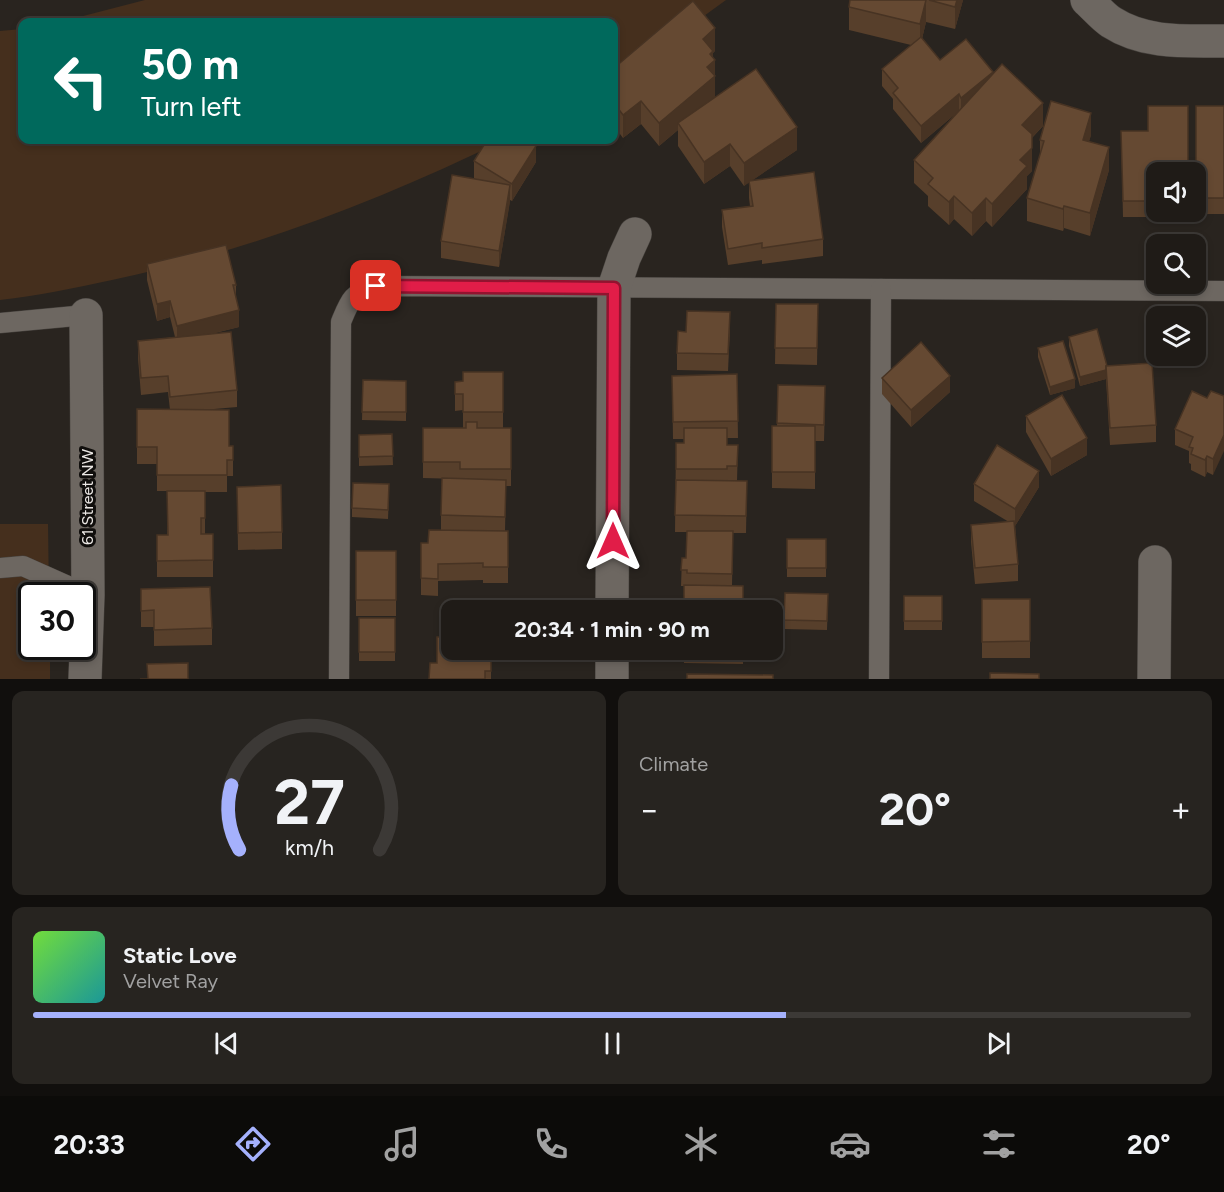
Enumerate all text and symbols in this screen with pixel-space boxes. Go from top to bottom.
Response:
text: 50 m [141,39,239,90]
icon: left [42,42,120,120]
text: Turn left [141,90,241,123]
map controls [1146,162,1206,366]
button: sound [1146,162,1206,222]
button: search [1146,234,1206,294]
pin [350,260,401,311]
icon: arrive [359,269,392,302]
button: layers [1146,306,1206,366]
street label: 61 Street NW [78,448,97,545]
position arrow [581,509,645,573]
speed limit sign: 30 [18,582,96,660]
text: 20:34 · 1 min · 90 m [514,616,710,643]
text: Climate [639,752,708,776]
text: 27 [274,765,344,840]
text: 20° [879,782,951,836]
text: − [639,790,660,829]
text: + [1170,790,1191,829]
text: km/h [285,835,333,860]
text: Static Love [123,942,237,969]
text: Velvet Ray [123,969,218,993]
icon: previous [210,1027,243,1060]
icon: pause [596,1027,629,1060]
icon: next [982,1027,1015,1060]
icon: directions [232,1123,274,1165]
icon: music [381,1123,423,1165]
icon: phone [530,1123,572,1165]
icon: climate [680,1123,722,1165]
icon: car [829,1123,871,1165]
icon: filters [978,1123,1020,1165]
text: 20:33 [54,1128,125,1161]
text: 20° [1127,1128,1170,1161]

